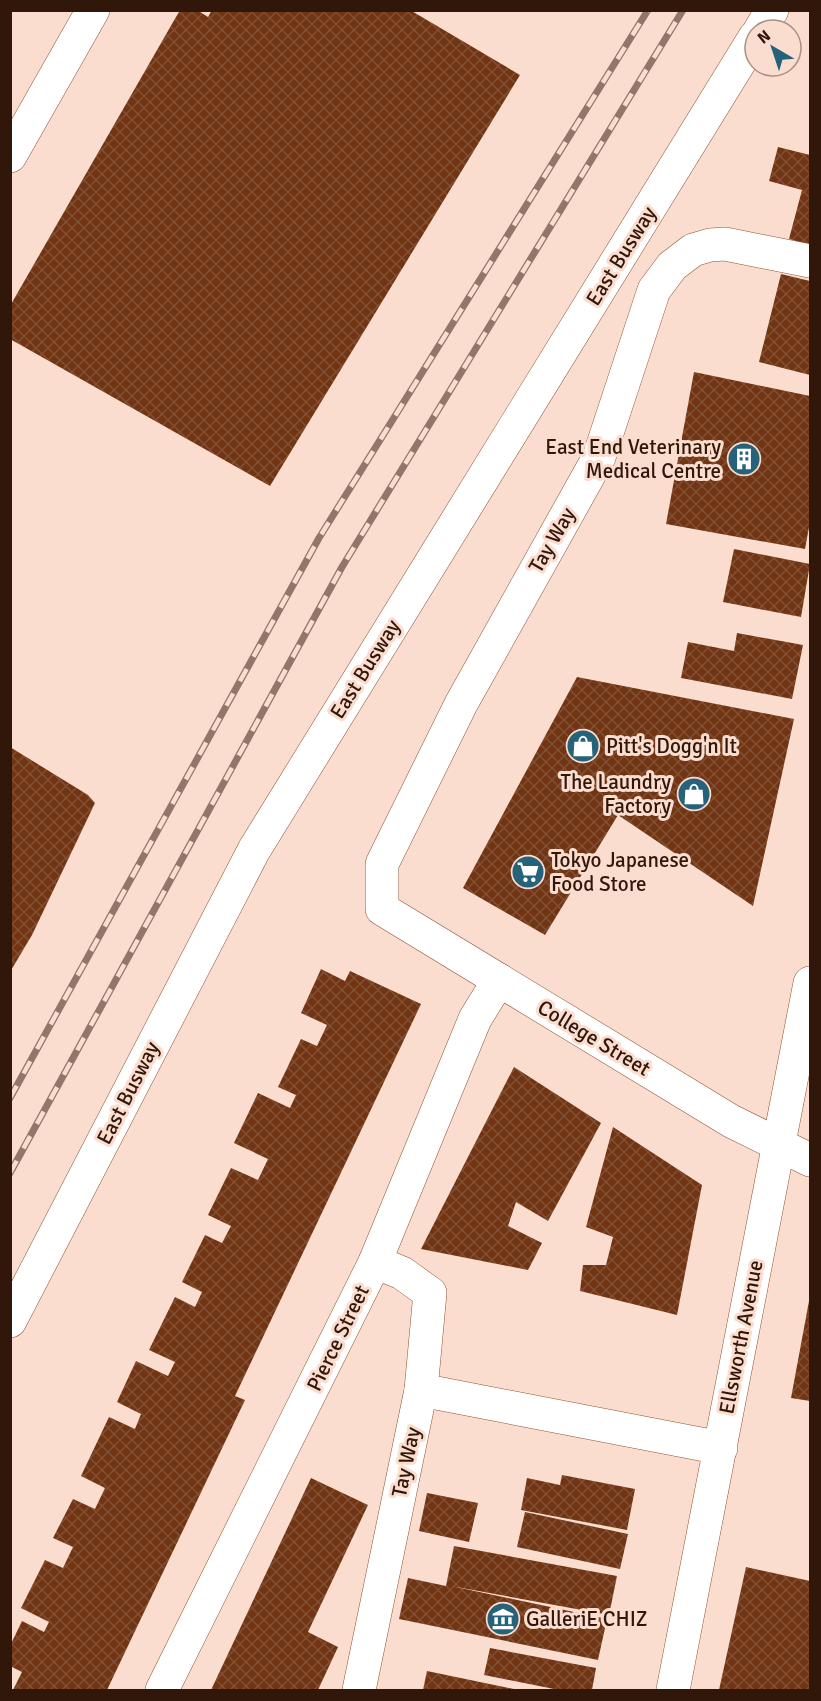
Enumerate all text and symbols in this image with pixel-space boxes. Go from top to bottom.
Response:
north arrow [743,18,803,78]
text: N [754,26,775,48]
street label: East Busway [580,201,662,310]
place label: East End Veterinary Medical Centre [545,434,721,484]
building icon: East End Veterinary Medical Centre [726,441,762,477]
street label: Tay Way [523,503,581,577]
street label: East Busway [324,614,406,723]
shop icon: Pitt's Dogg'n It [565,728,601,764]
place label: Pitt's Dogg'n It [606,733,737,759]
place label: The Laundry Factory [561,769,671,819]
shop icon: The Laundry Factory [676,776,712,812]
place label: Tokyo Japanese Food Store [551,847,689,897]
supermarket icon: Tokyo Japanese Food Store [510,854,546,890]
street label: College Street [533,994,655,1082]
street label: East Busway [91,1037,165,1149]
street label: Ellsworth Avenue [713,1258,769,1416]
street label: Pierce Street [301,1281,375,1395]
street label: Tay Way [386,1424,426,1499]
museum icon: GalleriE CHIZ [485,1601,521,1637]
place label: GalleriE CHIZ [526,1606,648,1632]

